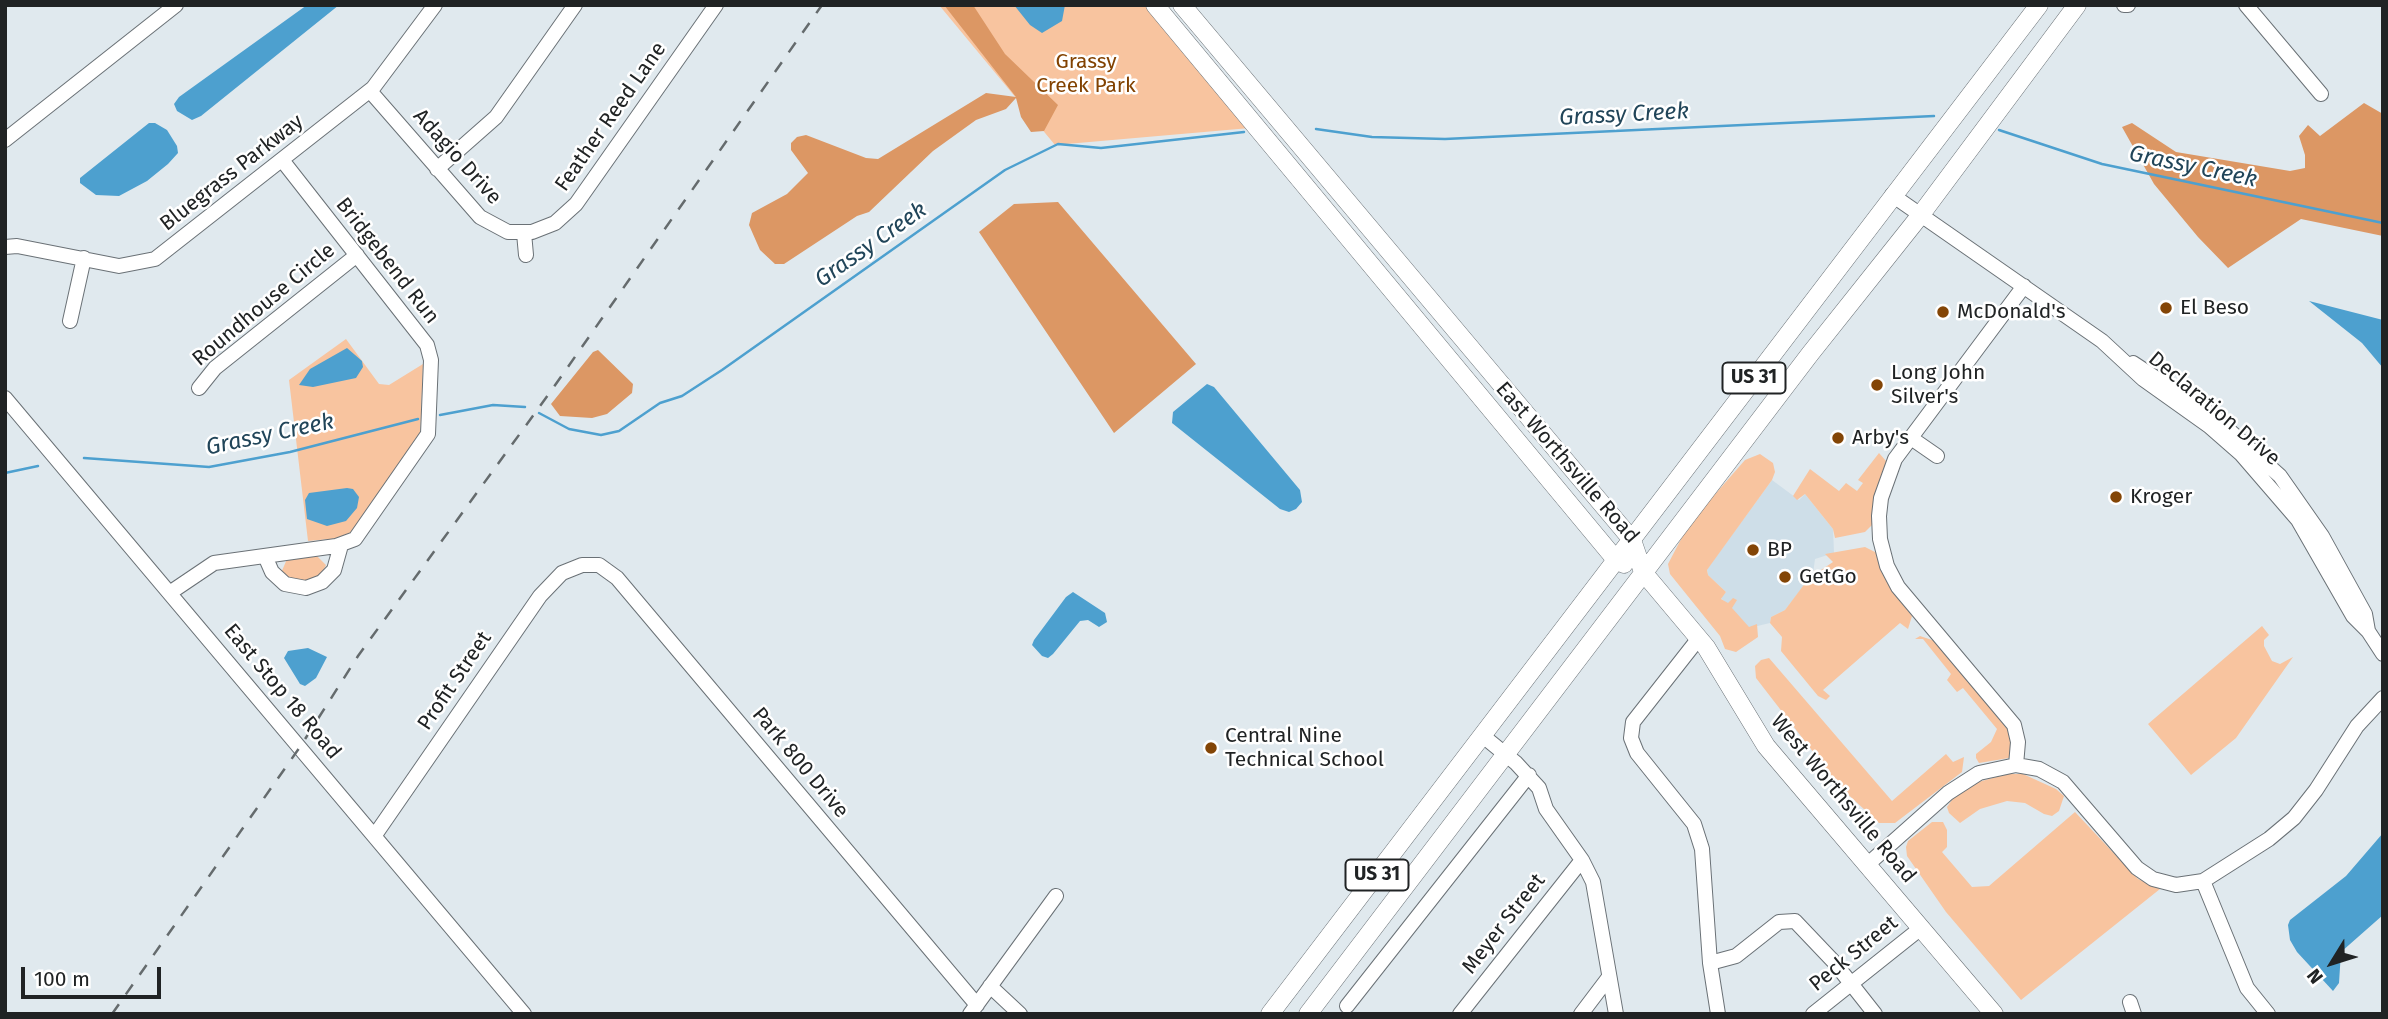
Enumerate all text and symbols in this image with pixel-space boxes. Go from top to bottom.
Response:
street label: Feather Reed Lane [550,38,672,196]
park label: Grassy Creek Park [1036,49,1136,99]
water label: Grassy Creek [1558,98,1690,132]
street label: Adagio Drive [408,104,506,210]
street label: Bluegrass Parkway [155,109,309,237]
water label: Grassy Creek [2127,140,2259,194]
street label: Bridgebend Run [330,193,444,329]
water label: Grassy Creek [810,196,932,294]
street label: Roundhouse Circle [188,238,340,372]
place label: El Beso [2180,295,2249,321]
place label: McDonald's [1957,299,2065,325]
marker: El Beso [2158,300,2174,316]
marker: McDonald's [1935,304,1951,320]
street label: Declaration Drive [2143,347,2285,471]
place label: Long John Silver's [1891,360,1985,410]
road number: US 31 [1722,362,1786,394]
street label: East Worthsville Road [1490,377,1644,549]
marker: Long John Silver's [1869,377,1885,393]
water label: Grassy Creek [204,408,336,462]
place label: Arby's [1852,425,1909,451]
marker: Arby's [1830,430,1846,446]
place label: Kroger [2130,484,2192,510]
marker: Kroger [2108,489,2124,505]
place label: BP [1767,537,1792,563]
marker: BP [1745,542,1761,558]
place label: GetGo [1799,564,1857,590]
marker: GetGo [1777,569,1793,585]
street label: East Stop 18 Road [218,619,346,765]
street label: Profit Street [413,627,497,735]
street label: Park 800 Drive [746,703,854,823]
street label: West Worthsville Road [1765,710,1921,888]
place label: Central Nine Technical School [1225,723,1384,773]
marker: Central Nine Technical School [1203,740,1219,756]
road number: US 31 [1346,860,1408,890]
street label: Meyer Street [1457,869,1551,979]
street label: Peck Street [1805,911,1903,997]
north arrow [2297,928,2367,998]
scale bar [24,953,164,997]
text: N [2302,964,2328,988]
text: 100 m [34,966,90,992]

